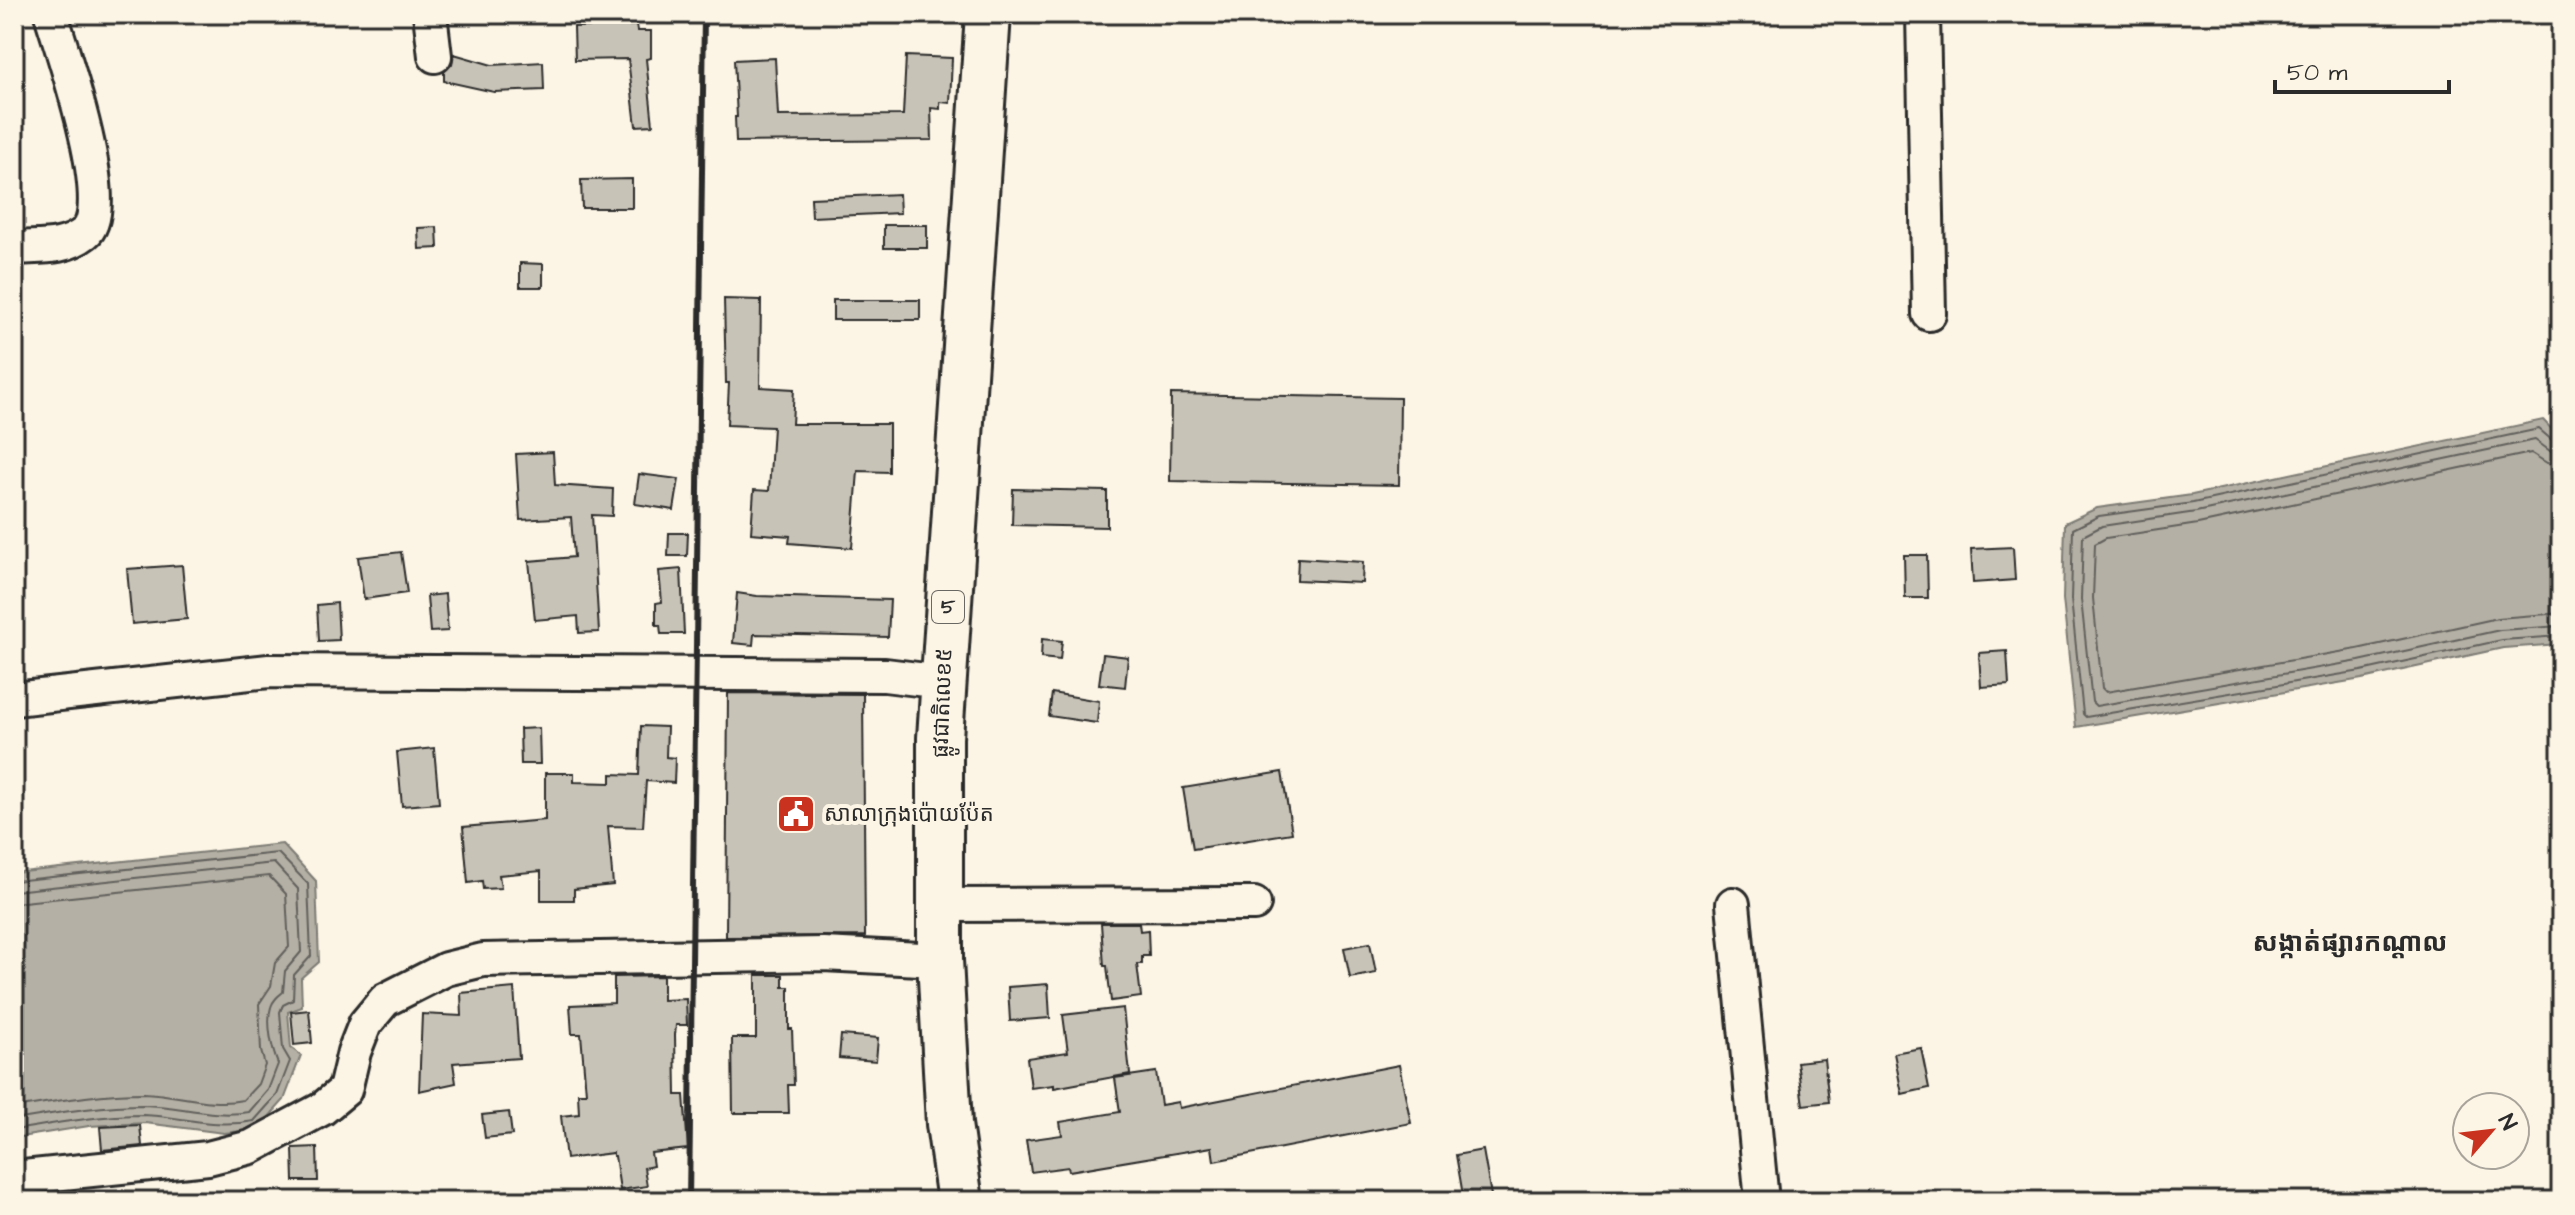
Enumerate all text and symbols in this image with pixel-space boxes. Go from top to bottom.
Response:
scale bar [2275,44,2449,94]
text: 50 m [2287,56,2348,90]
road number: 5 [932,591,964,623]
street label: ផ្លូវជាតិលេខ៥ [926,647,964,759]
public building icon: សាលាក្រុងប៉ោយប៉ែត [775,793,817,835]
place label: សាលាក្រុងប៉ោយប៉ែត [824,799,994,830]
district label: សង្កាត់ផ្សារកណ្ដាល [2252,925,2448,961]
north arrow [2451,1091,2531,1171]
text: N [2490,1109,2524,1136]

